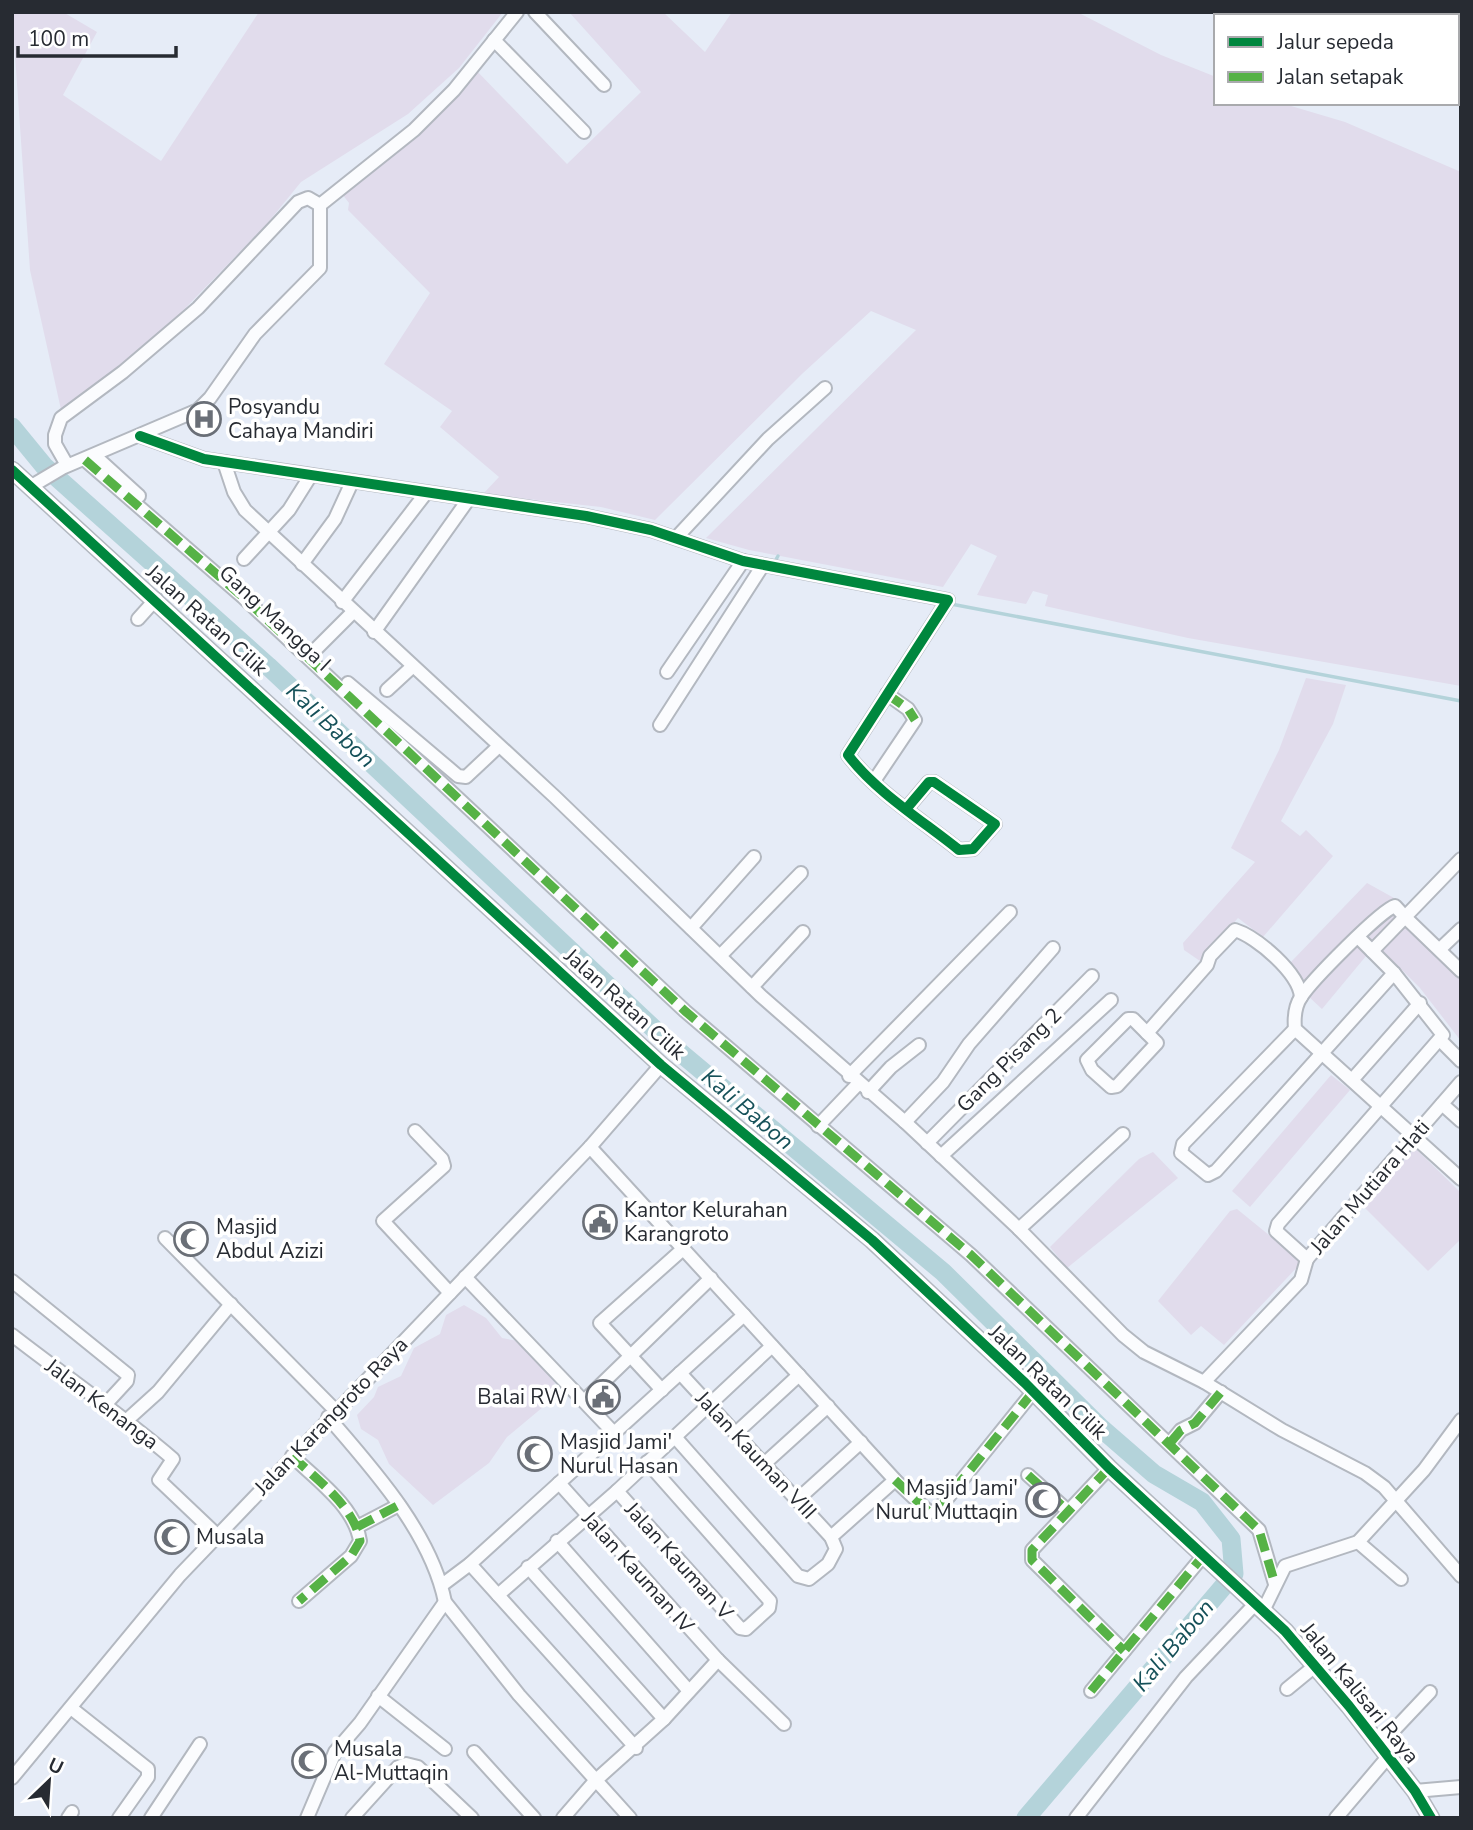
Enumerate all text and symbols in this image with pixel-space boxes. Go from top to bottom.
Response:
scale bar [18,14,175,58]
legend [1214,14,1459,105]
text: 100 m [28,25,89,53]
text: Jalur sepeda [1276,28,1394,56]
text: Jalan setapak [1276,63,1404,91]
place label: Posyandu Cahaya Mandiri [228,393,374,445]
hospital icon: Posyandu Cahaya Mandiri [185,400,223,438]
street label: Jalan Ratan Cilik [140,557,274,682]
street label: Gang Mangga I [213,559,337,677]
water label: Kali Babon [279,676,382,775]
street label: Jalan Ratan Cilik [558,941,692,1066]
street label: Gang Pisang 2 [950,1001,1068,1119]
water label: Kali Babon [695,1062,800,1157]
street label: Jalan Mutiara Hati [1303,1114,1436,1261]
place label: Kantor Kelurahan Karangroto [624,1196,788,1248]
public building icon: Kantor Kelurahan Karangroto [581,1203,619,1241]
place label: Masjid Abdul Azizi [216,1213,324,1265]
mosque icon: Masjid Abdul Azizi [172,1220,210,1258]
street label: Jalan Ratan Cilik [982,1318,1114,1446]
street label: Jalan Karangroto Raya [247,1331,414,1502]
street label: Jalan Kenanga [39,1352,164,1456]
public building icon: Balai RW I [584,1378,622,1416]
place label: Balai RW I [477,1383,578,1411]
street label: Jalan Kauman VIII [689,1384,823,1525]
place label: Masjid Jami' Nurul Hasan [560,1428,679,1480]
mosque icon: Masjid Jami' Nurul Hasan [516,1435,554,1473]
place label: Masjid Jami' Nurul Muttaqin [875,1474,1018,1526]
mosque icon: Masjid Jami' Nurul Muttaqin [1024,1481,1062,1519]
street label: Jalan Kauman V [618,1495,740,1626]
street label: Jalan Kauman IV [575,1504,701,1639]
mosque icon: Musala [153,1518,191,1556]
place label: Musala [196,1523,264,1551]
water label: Kali Babon [1126,1593,1221,1698]
street label: Jalan Kalisari Raya [1294,1616,1426,1769]
place label: Musala Al-Muttaqin [334,1735,449,1787]
mosque icon: Musala Al-Muttaqin [290,1742,328,1780]
north arrow [14,1746,84,1816]
text: U [44,1752,68,1781]

